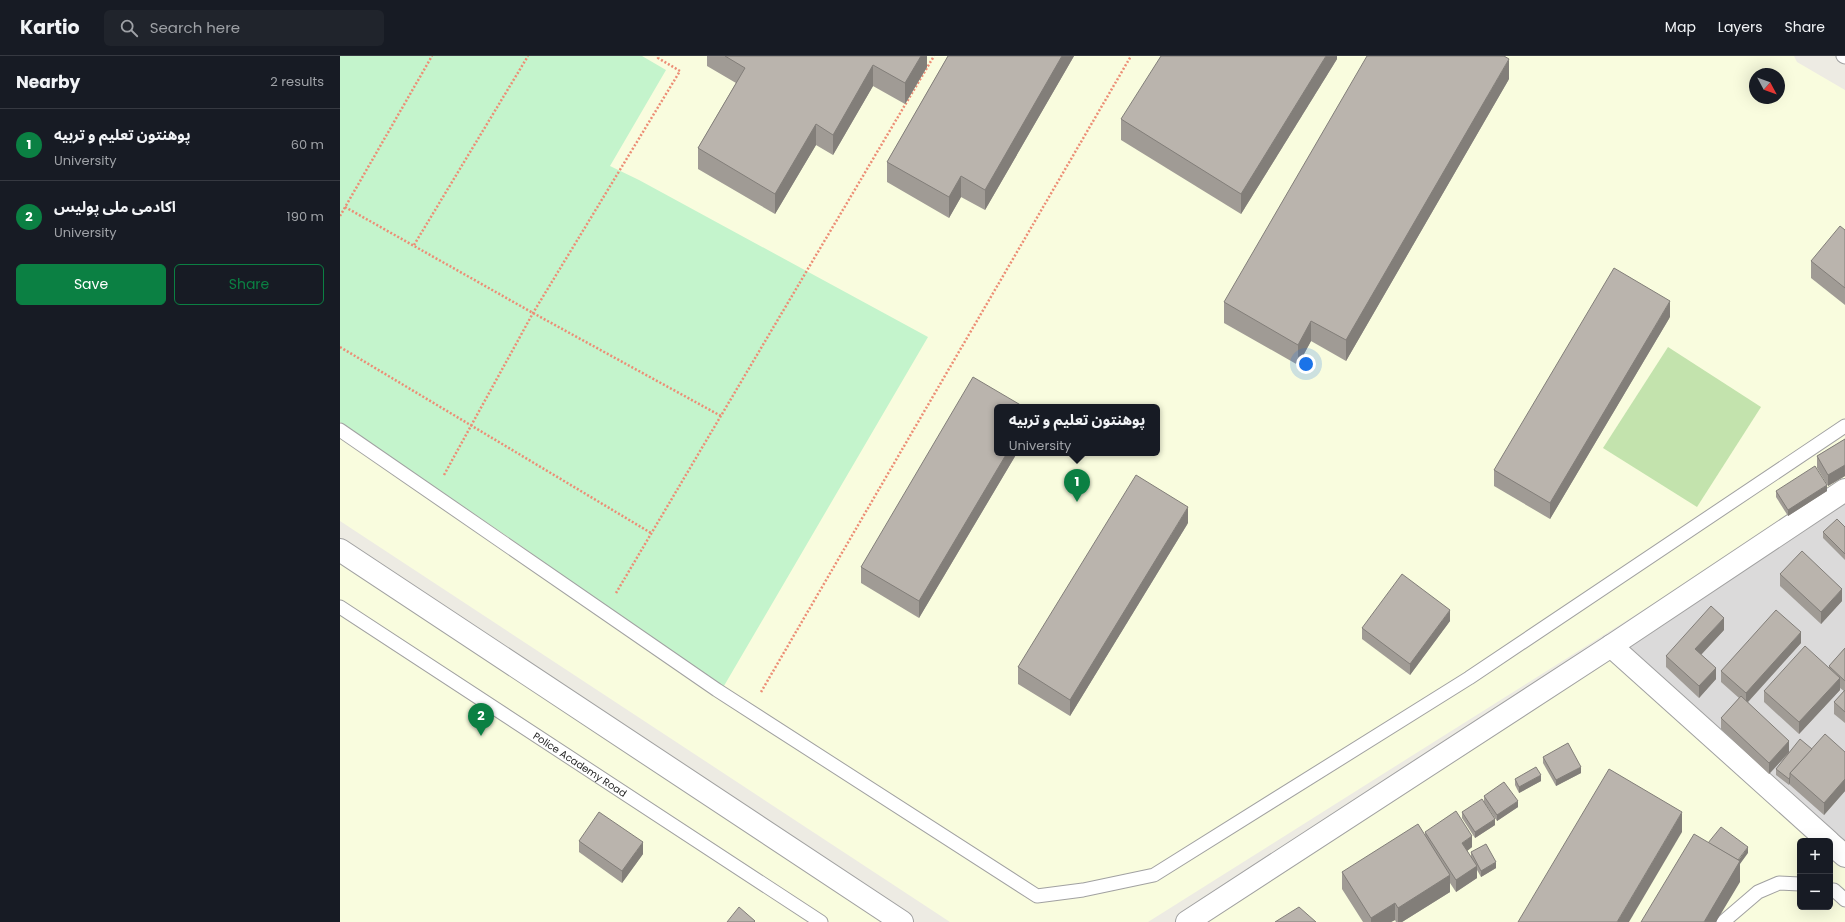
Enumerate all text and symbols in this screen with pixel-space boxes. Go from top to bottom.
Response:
search box [104,10,384,46]
text: Kartio [20,14,80,41]
icon: search [118,17,140,39]
text: Search here [150,17,240,38]
text: Map [1665,17,1696,37]
text: Layers [1718,17,1762,37]
text: Share [1784,17,1825,37]
north arrow [1749,68,1785,104]
text: Nearby [16,70,80,94]
text: 2 results [270,72,324,91]
text: پوهنتون تعلیم و تربیه [54,124,191,145]
text: 1 [27,135,31,154]
text: 60 m [291,135,324,154]
text: University [54,151,117,170]
text: اکادمی ملی پولیس [54,196,176,217]
text: 2 [25,207,33,226]
text: 190 m [287,207,324,226]
text: University [54,223,117,242]
button: Save [16,264,166,305]
button: Share [174,264,324,305]
your location [1296,354,1316,374]
popup [994,404,1160,456]
text: پوهنتون تعلیم و تربیه [1009,409,1145,430]
text: University [1009,436,1071,455]
pin: 1 [1064,469,1090,502]
pin: 2 [468,703,494,736]
street label: Police Academy Road [530,728,630,800]
map controls [1797,838,1833,910]
button: + [1797,838,1833,874]
button: − [1797,874,1833,910]

